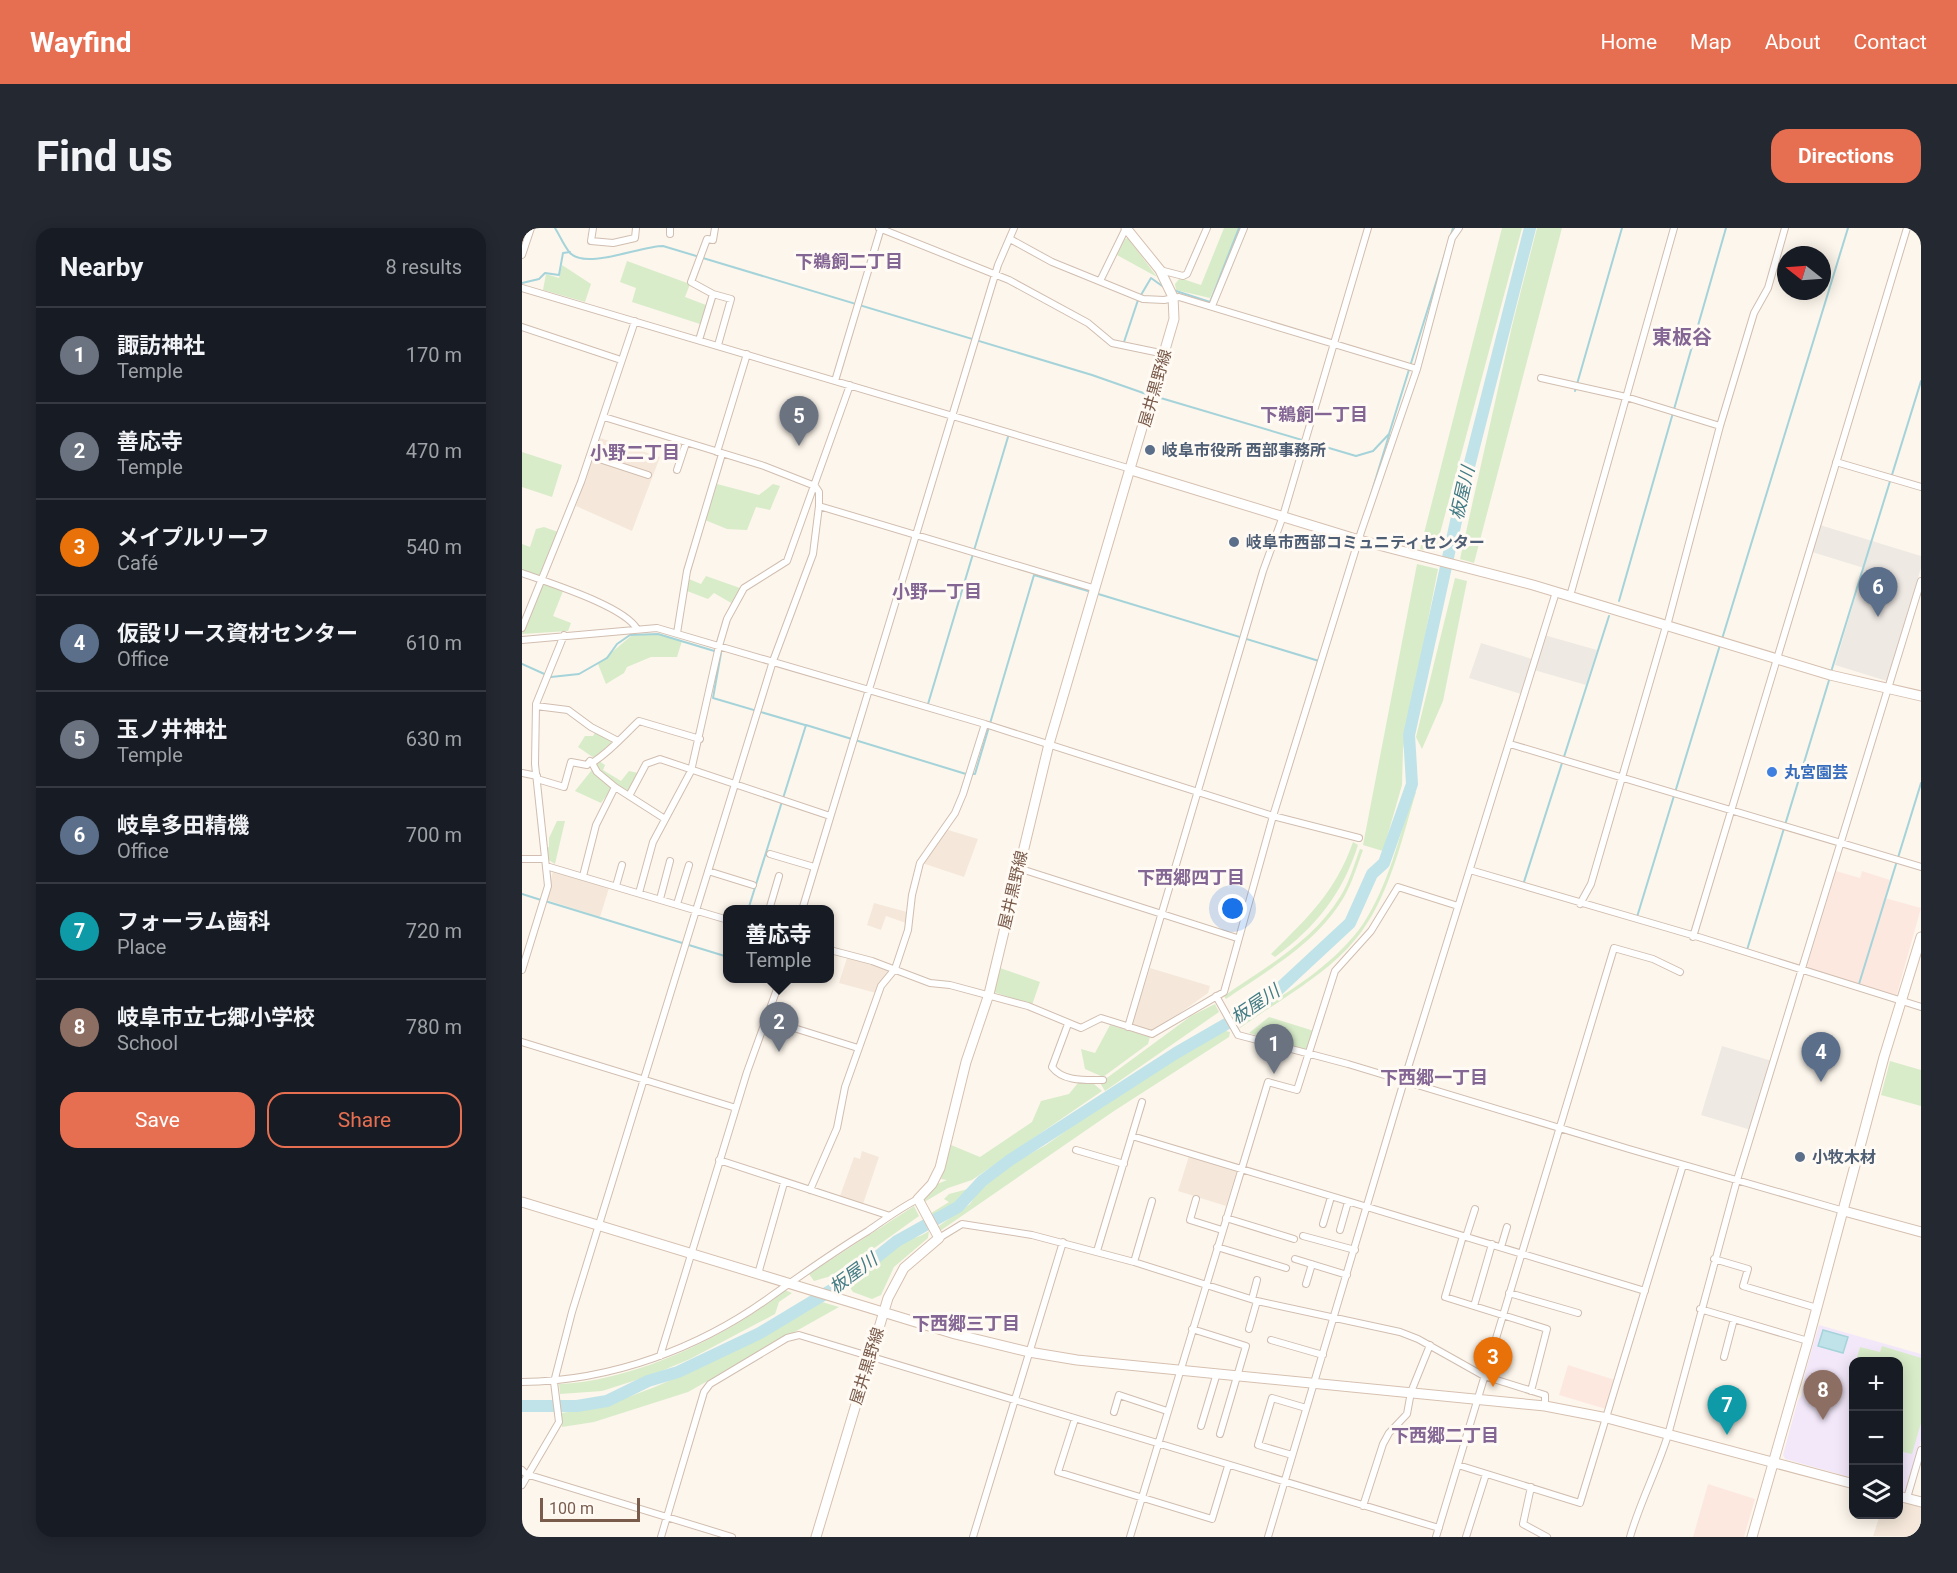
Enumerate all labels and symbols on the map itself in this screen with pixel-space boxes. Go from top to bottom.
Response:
north arrow [1777,246,1831,300]
district label: 下鵜飼二丁目 [795,251,903,272]
district label: 東板谷 [1652,325,1712,349]
street label: 屋井黒野線 [1135,347,1175,429]
pin: 5 [780,396,818,446]
district label: 下鵜飼一丁目 [1260,404,1368,425]
place label: 岐阜市役所 西部事務所 [1162,441,1326,460]
district label: 小野二丁目 [590,442,680,463]
marker: 岐阜市役所 西部事務所 [1143,443,1157,457]
water label: 板屋川 [1446,462,1479,522]
place label: 岐阜市西部コミュニティセンター [1246,533,1485,552]
marker: 岐阜市西部コミュニティセンター [1227,535,1241,549]
pin: 6 [1858,568,1898,617]
district label: 小野一丁目 [892,581,982,602]
place label: 丸宮園芸 [1784,763,1848,782]
marker: 丸宮園芸 [1765,765,1779,779]
street label: 屋井黒野線 [995,849,1031,931]
district label: 下西郷四丁目 [1137,867,1245,888]
your location [1218,894,1247,923]
water label: 板屋川 [1227,979,1285,1028]
pin: 2 [760,1002,798,1052]
pin: 1 [1254,1024,1293,1074]
pin: 4 [1802,1032,1840,1082]
district label: 下西郷一丁目 [1380,1067,1488,1088]
place label: 小牧木材 [1812,1148,1876,1167]
marker: 小牧木材 [1793,1150,1807,1164]
water label: 板屋川 [825,1247,883,1297]
district label: 下西郷三丁目 [912,1313,1020,1334]
street label: 屋井黒野線 [846,1325,888,1407]
pin: 3 [1474,1338,1512,1387]
pin: 8 [1804,1370,1842,1420]
pin: 7 [1708,1386,1746,1435]
district label: 下西郷二丁目 [1391,1425,1499,1446]
scale bar [540,1495,640,1522]

